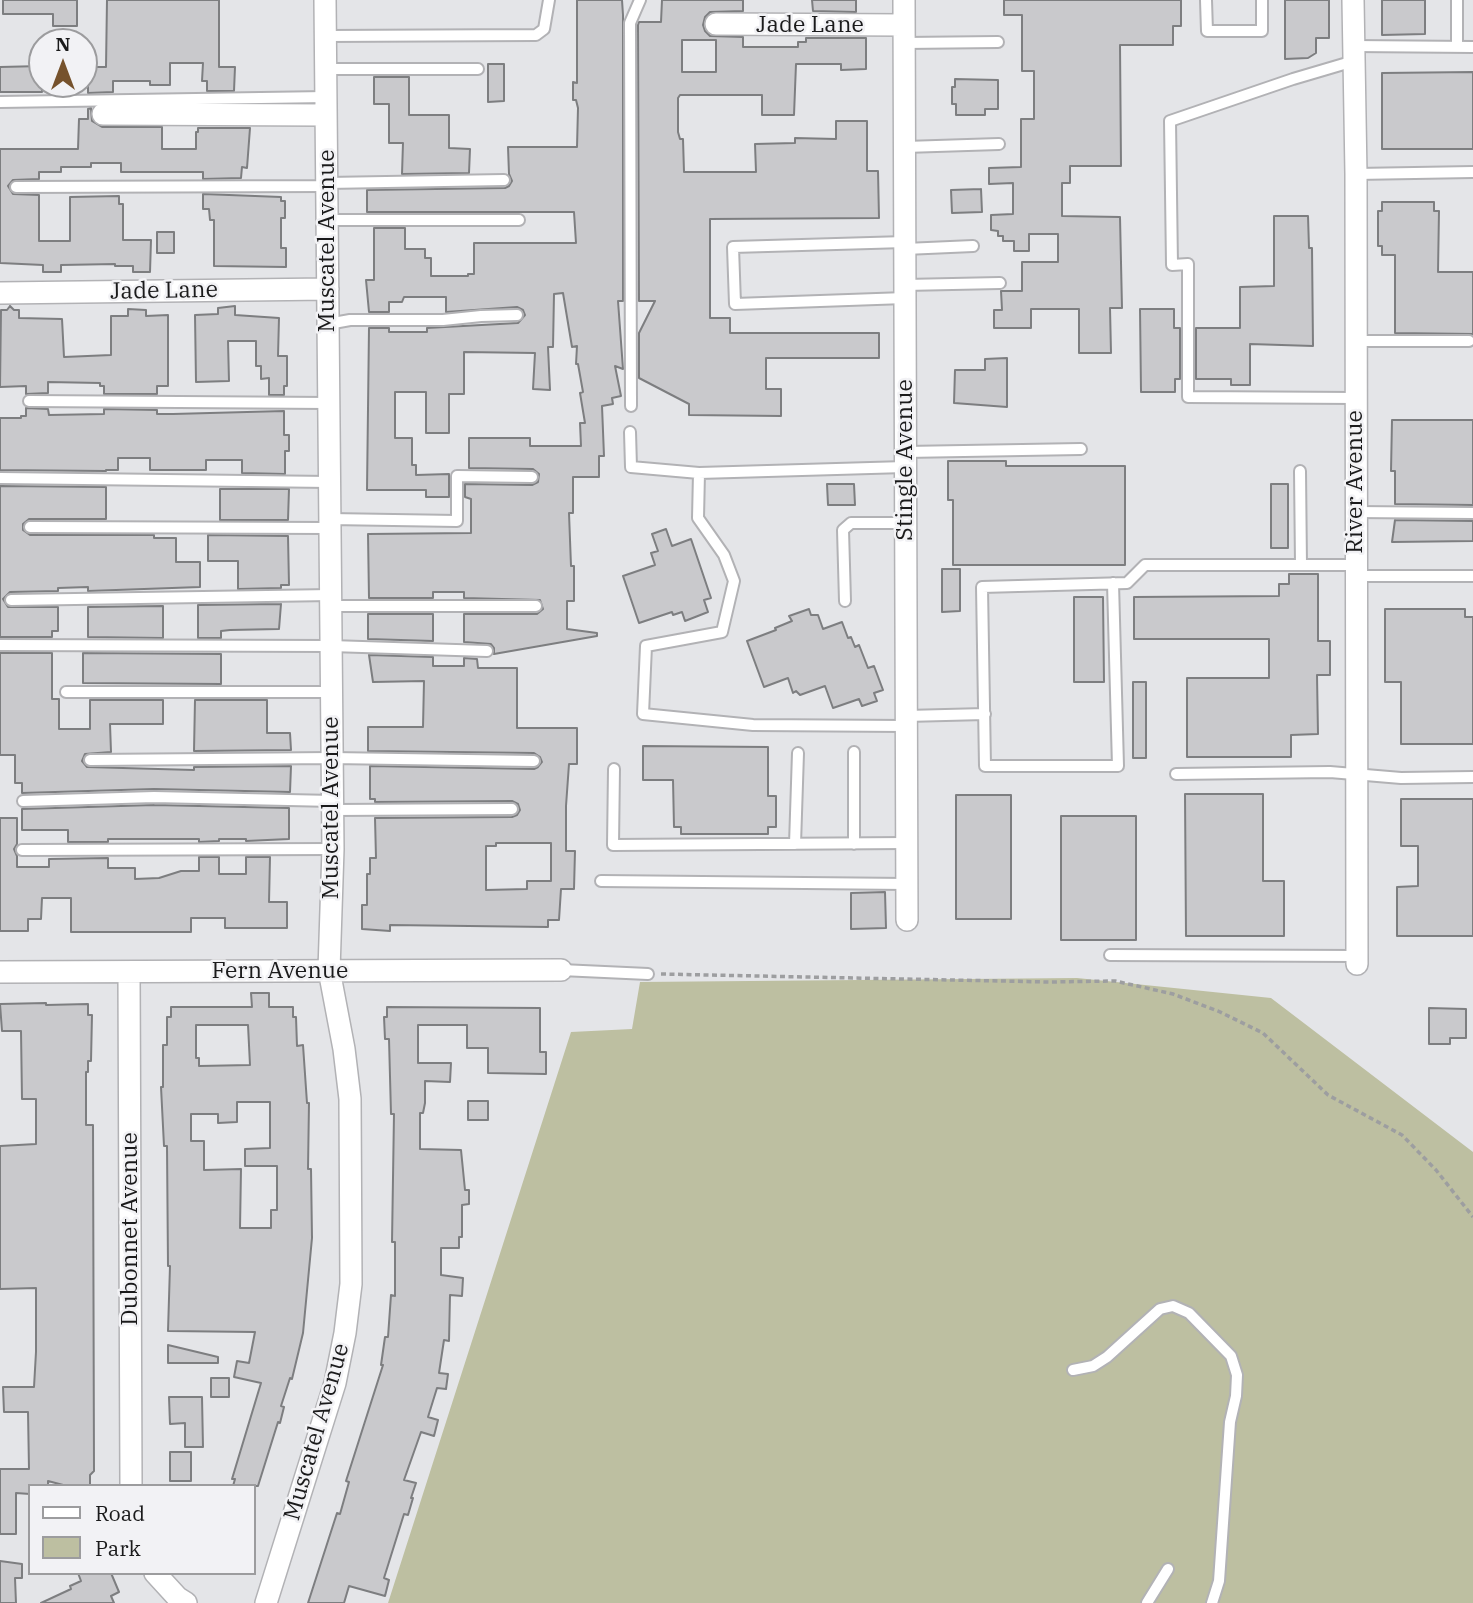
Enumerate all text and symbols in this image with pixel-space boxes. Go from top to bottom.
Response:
street label: Jade Lane [756,11,864,39]
north arrow [28,28,98,98]
text: N [55,32,71,56]
street label: Muscatel Avenue [313,149,341,333]
street label: Jade Lane [110,276,218,306]
street label: Stingle Avenue [891,379,919,541]
street label: River Avenue [1341,410,1369,554]
street label: Muscatel Avenue [317,716,345,900]
street label: Fern Avenue [212,957,348,985]
street label: Dubonnet Avenue [116,1132,144,1326]
street label: Muscatel Avenue [278,1340,356,1524]
legend [28,1484,256,1575]
text: Road [95,1499,145,1527]
text: Park [95,1534,141,1562]

